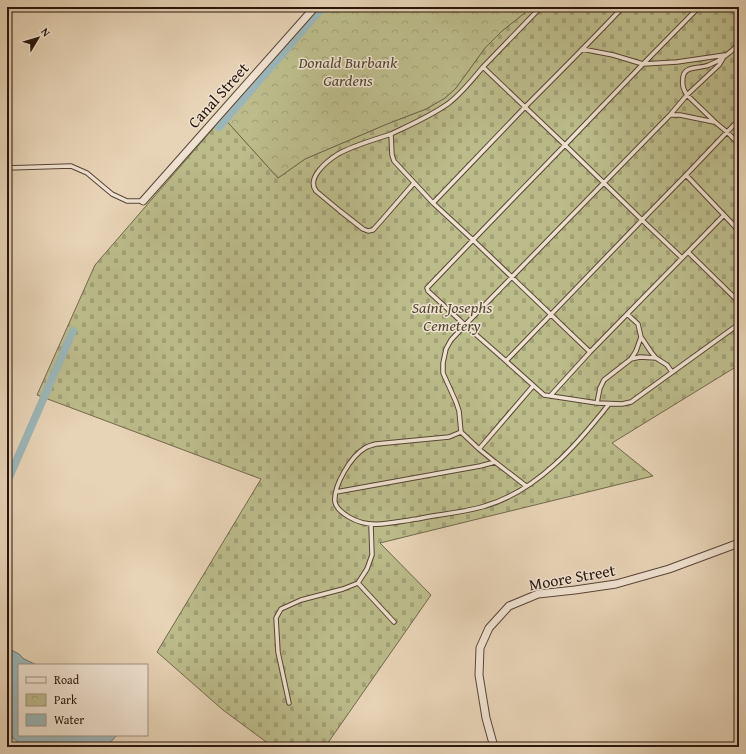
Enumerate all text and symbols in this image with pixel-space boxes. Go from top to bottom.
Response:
north arrow [18,18,58,58]
text: N [37,24,55,40]
park label: Donald Burbank Gardens [298,50,398,92]
street label: Canal Street [182,57,254,133]
park label: Saint Josephs Cemetery [412,295,492,337]
street label: Moore Street [527,558,617,596]
legend [18,664,148,736]
text: Road [54,671,80,688]
text: Park [54,691,78,708]
text: Water [54,711,84,728]

